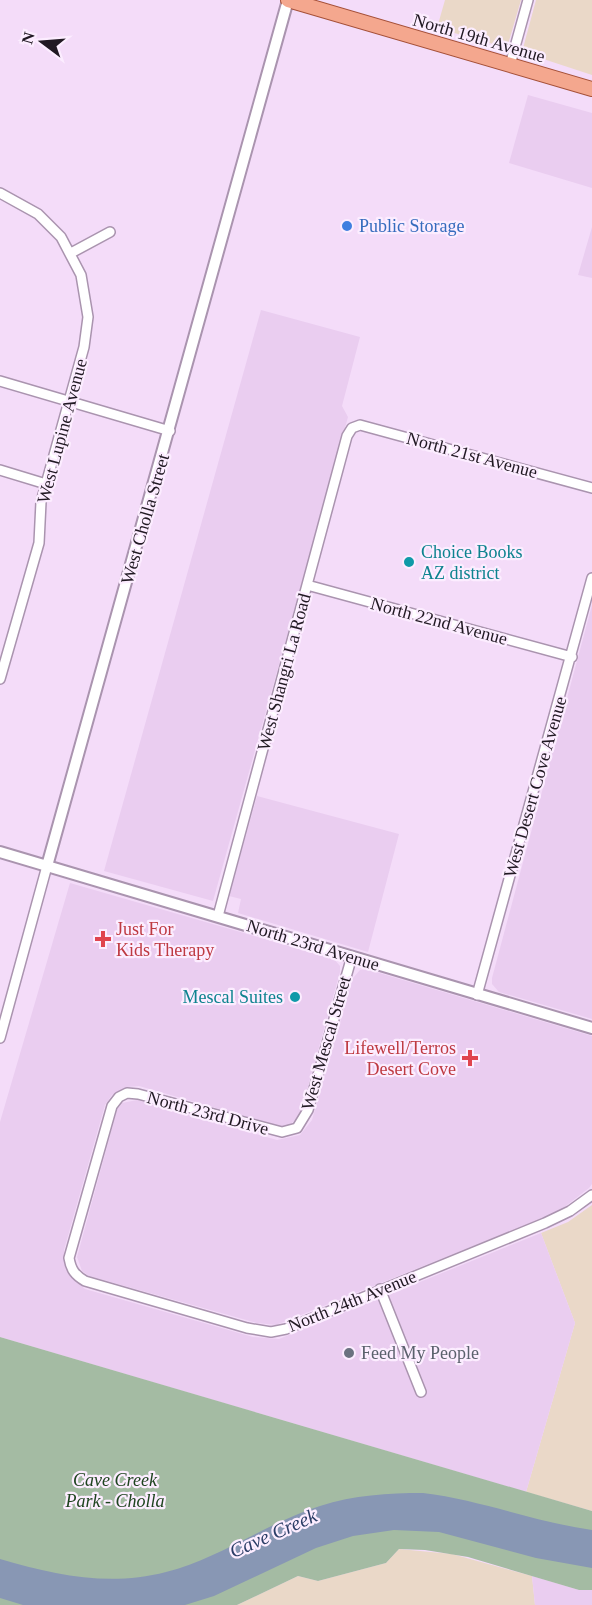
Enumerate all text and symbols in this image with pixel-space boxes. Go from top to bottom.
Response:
street label: North 19th Avenue [411,10,547,66]
north arrow [12,12,72,72]
text: N [18,30,38,46]
place label: Public Storage [359,216,465,236]
marker: Public Storage [340,219,354,233]
street label: West Lupine Avenue [33,356,91,506]
street label: North 21st Avenue [404,428,540,482]
street label: West Cholla Street [117,452,173,586]
place label: Choice Books AZ district [421,542,523,583]
marker: Choice Books AZ district [402,555,416,569]
street label: West Shangri La Road [253,591,315,753]
street label: North 22nd Avenue [368,593,510,649]
street label: West Desert Cove Avenue [500,694,570,880]
street label: North 23rd Avenue [244,915,382,975]
place label: Just For Kids Therapy [116,919,214,960]
marker: Just For Kids Therapy [94,930,112,948]
street label: West Mescal Street [297,974,355,1112]
place label: Mescal Suites [183,987,283,1007]
marker: Mescal Suites [288,990,302,1004]
place label: Lifewell/Terros Desert Cove [344,1038,456,1079]
marker: Lifewell/Terros Desert Cove [461,1049,479,1067]
street label: North 23rd Drive [145,1087,271,1139]
street label: North 24th Avenue [285,1266,419,1336]
place label: Feed My People [361,1343,479,1363]
marker: Feed My People [342,1346,356,1360]
park label: Cave Creek Park - Cholla [65,1470,165,1511]
water label: Cave Creek [226,1504,321,1562]

